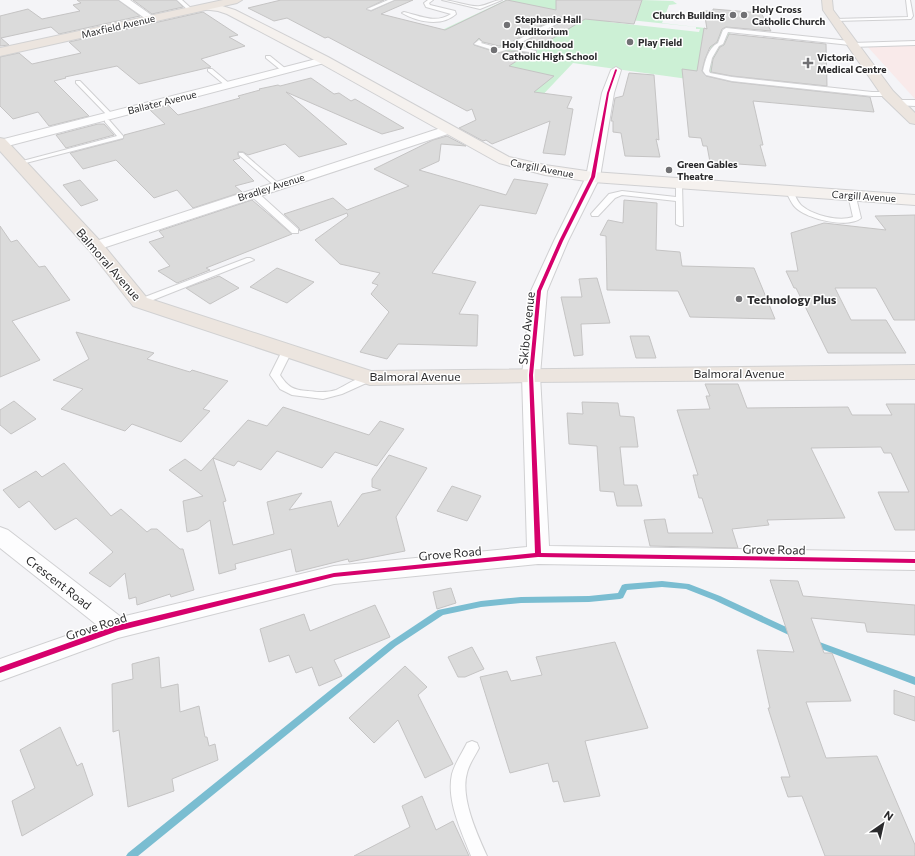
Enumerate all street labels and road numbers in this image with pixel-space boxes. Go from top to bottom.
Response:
street label: Maxfield Avenue [80,12,156,40]
street label: Ballater Avenue [126,88,198,116]
street label: Cargill Avenue [509,156,575,180]
street label: Bradley Avenue [236,171,306,203]
street label: Cargill Avenue [831,188,897,204]
street label: Balmoral Avenue [74,225,144,303]
street label: Skibo Avenue [515,291,537,365]
street label: Balmoral Avenue [693,366,785,380]
street label: Balmoral Avenue [369,369,461,383]
street label: Grove Road [742,541,806,557]
street label: Grove Road [418,543,482,563]
street label: Crescent Road [24,552,94,612]
street label: Grove Road [64,610,128,642]

